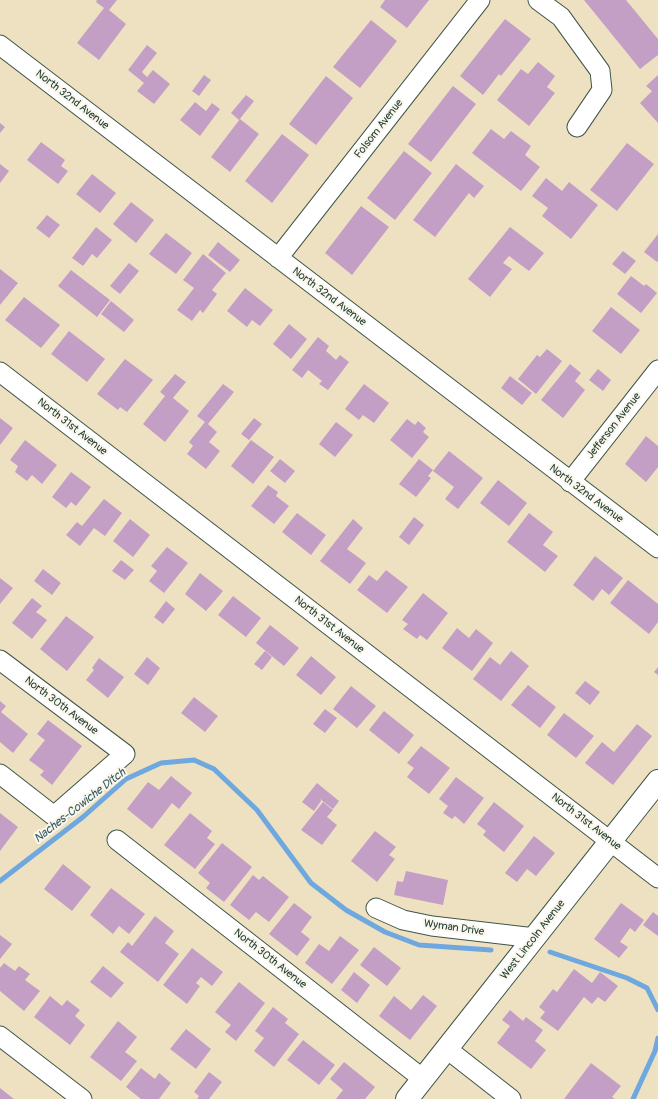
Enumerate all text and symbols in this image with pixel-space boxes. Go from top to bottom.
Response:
street label: North 32nd Avenue [33,67,111,133]
street label: Folsom Avenue [352,97,406,161]
street label: North 32nd Avenue [289,265,369,329]
street label: Jefferson Avenue [584,390,644,462]
street label: North 31st Avenue [34,396,110,458]
street label: North 32nd Avenue [546,462,626,526]
street label: North 31st Avenue [291,594,367,656]
street label: North 30th Avenue [22,674,100,738]
water label: Naches-Cowiche Ditch [31,766,129,846]
street label: North 31st Avenue [548,791,624,853]
street label: West Lincoln Avenue [498,898,568,982]
street label: Wyman Drive [423,917,485,939]
street label: North 30th Avenue [231,926,309,992]

